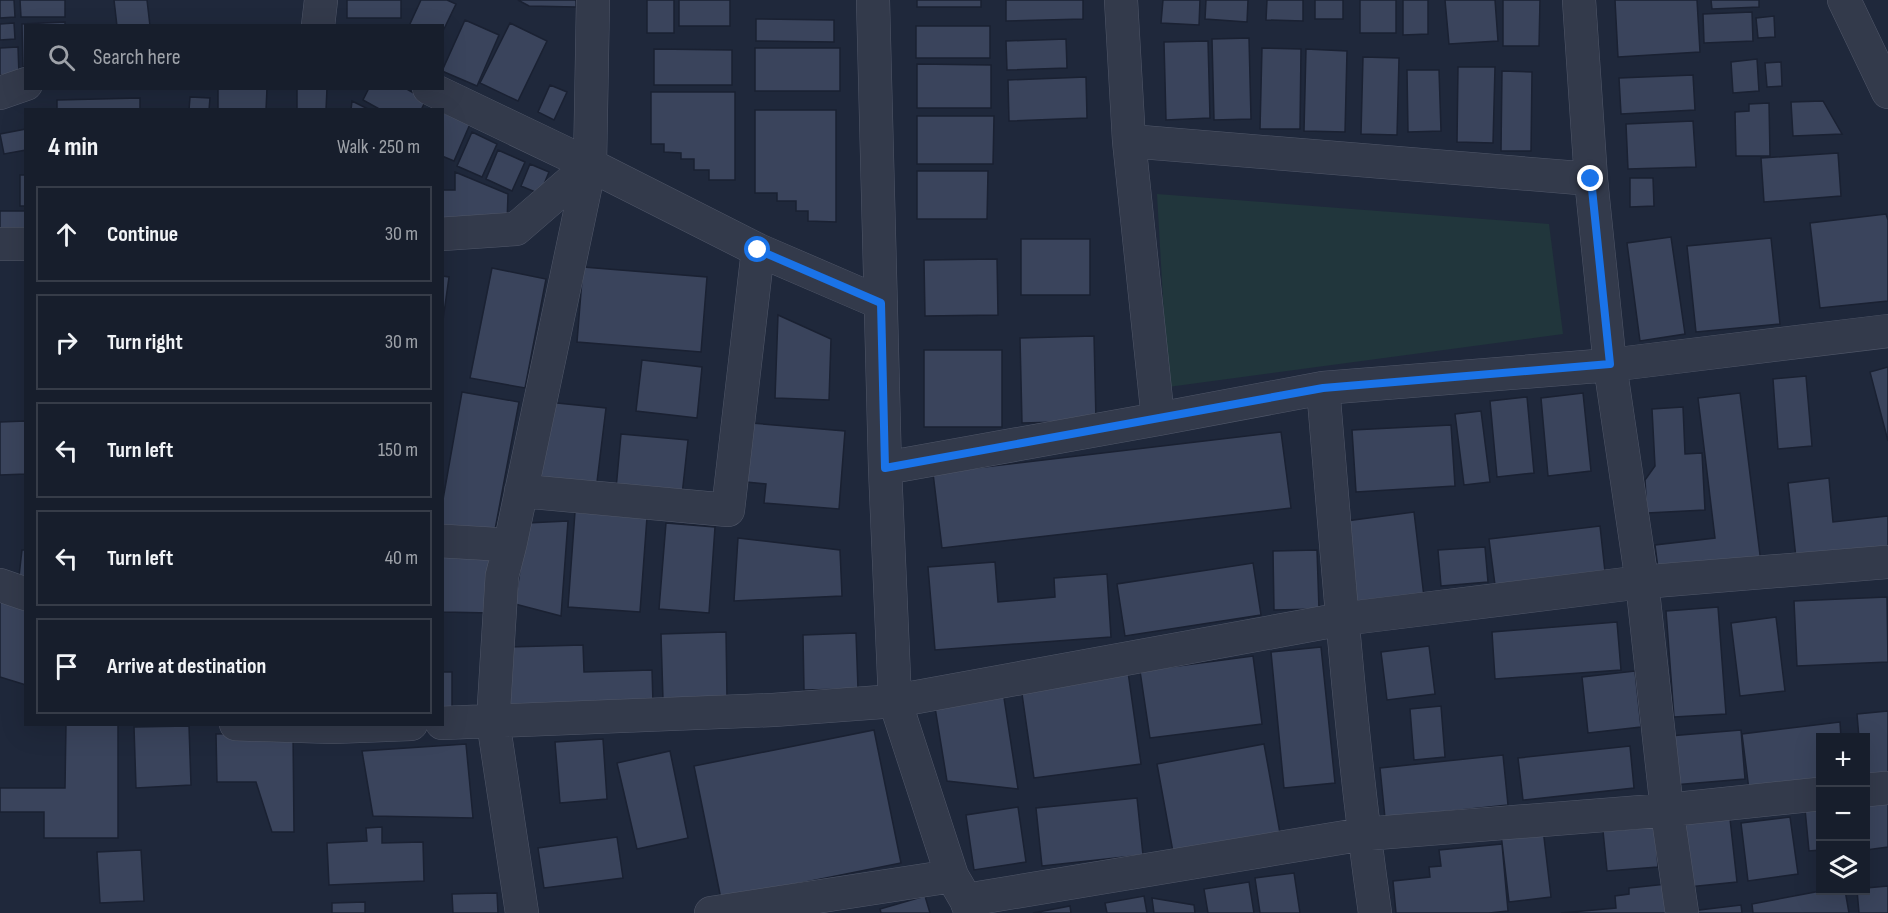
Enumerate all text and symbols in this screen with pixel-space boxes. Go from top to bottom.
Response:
search box [24,24,444,90]
icon: search [45,41,78,74]
text: Search here [93,44,180,71]
text: 4 min [48,132,98,163]
text: Walk · 250 m [337,135,420,159]
route end [1577,165,1603,191]
icon: ahead [50,218,83,251]
text: Continue [107,221,178,248]
text: 30 m [385,222,418,246]
route start [744,236,770,262]
icon: right [50,326,83,359]
text: Turn right [107,329,183,356]
text: 30 m [385,330,418,354]
icon: left [50,434,83,467]
text: Turn left [107,437,173,464]
text: 150 m [378,438,418,462]
icon: left [50,542,83,575]
text: Turn left [107,545,173,572]
text: 40 m [385,546,418,570]
icon: arrive [50,650,83,683]
text: Arrive at destination [107,653,266,680]
map controls [1816,733,1870,895]
button: + [1816,733,1870,787]
button: − [1816,787,1870,841]
button: layers [1816,841,1870,895]

